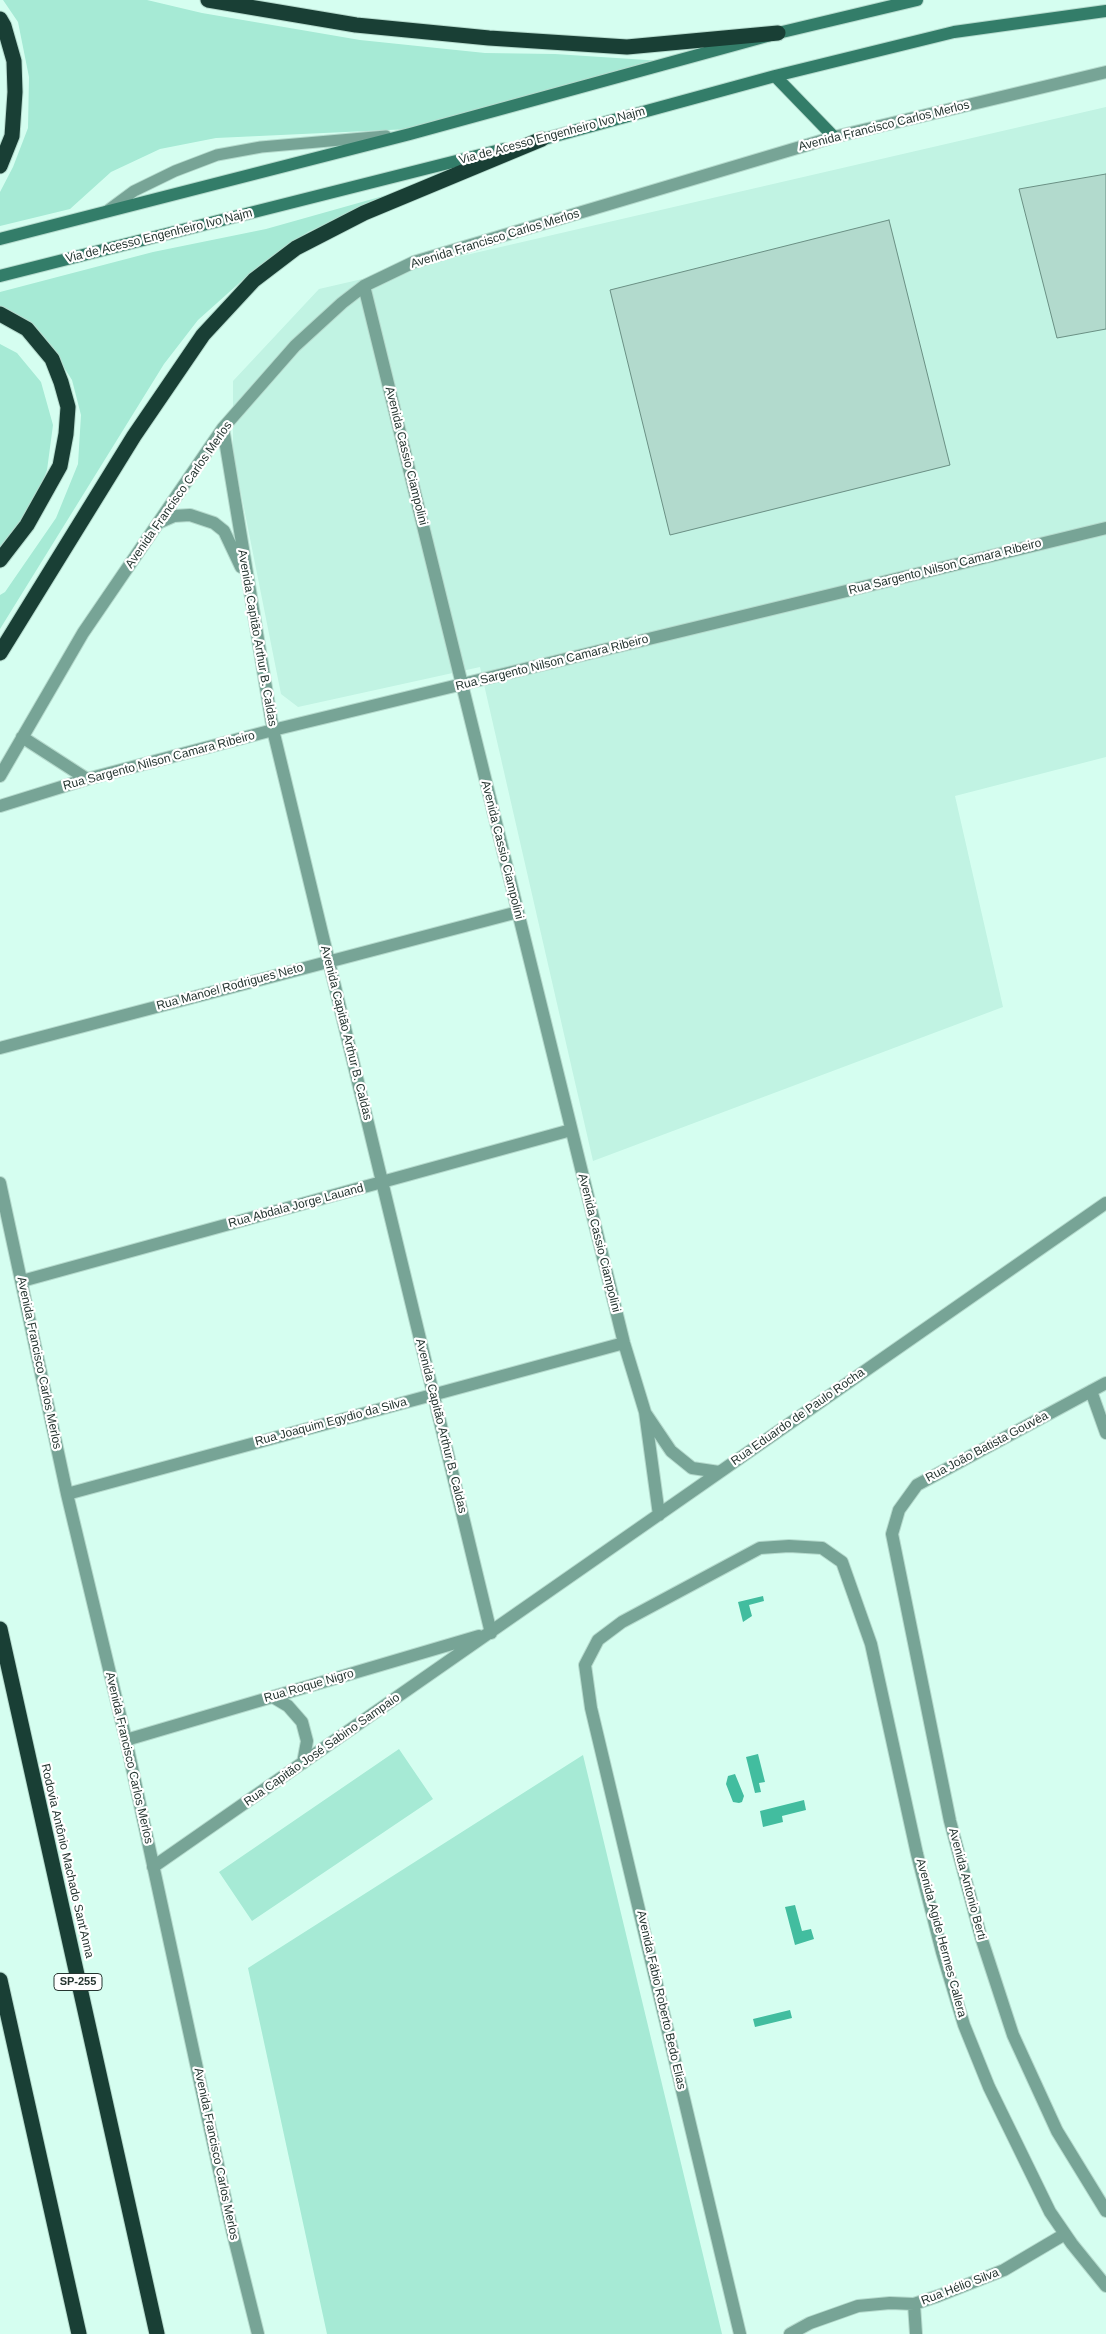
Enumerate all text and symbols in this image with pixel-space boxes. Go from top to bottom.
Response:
street label: Avenida Francisco Carlos Merlos [797,98,971,154]
street label: Via de Acesso Engenheiro Ivo Najm [457,104,647,168]
street label: Via de Acesso Engenheiro Ivo Najm [64,206,254,266]
street label: Avenida Francisco Carlos Merlos [409,206,581,272]
street label: Avenida Cassio Ciampolini [382,385,430,527]
street label: Avenida Francisco Carlos Merlos [123,419,235,571]
street label: Rua Sargento Nilson Camara Ribeiro [847,536,1043,598]
street label: Avenida Capitão Arthur B. Caldas [234,549,280,727]
street label: Rua Sargento Nilson Camara Ribeiro [454,632,650,694]
street label: Rua Sargento Nilson Camara Ribeiro [61,728,257,794]
street label: Avenida Cassio Ciampolini [478,779,526,921]
street label: Avenida Capitão Arthur B. Caldas [317,944,375,1122]
street label: Rua Manoel Rodrigues Neto [155,960,305,1014]
street label: Avenida Cassio Ciampolini [575,1172,623,1314]
street label: Rua Abdala Jorge Lauand [227,1181,365,1231]
street label: Avenida Francisco Carlos Merlos [14,1276,64,1450]
street label: Avenida Capitão Arthur B. Caldas [412,1337,470,1515]
street label: Rua Eduardo de Paulo Rocha [729,1365,867,1469]
street label: Rua Joaquim Egydio da Silva [253,1395,409,1449]
street label: Rua João Batista Gouvêa [923,1409,1051,1485]
street label: Rua Roque Nigro [262,1666,356,1706]
street label: Avenida Francisco Carlos Merlos [102,1671,156,1845]
street label: Rua Capitão José Sabino Sampaio [241,1691,403,1809]
street label: Rodovia Antônio Machado Sant'Anna [38,1762,96,1960]
street label: Avenida Antonio Berti [945,1827,989,1941]
street label: Avenida Agide Hermes Callera [913,1857,969,2019]
street label: Avenida Fábio Roberto Bedo Elias [633,1909,689,2091]
road number: SP-255 [54,1974,102,1990]
street label: Avenida Francisco Carlos Merlos [191,2067,241,2241]
street label: Rua Hélio Silva [919,2266,1001,2308]

